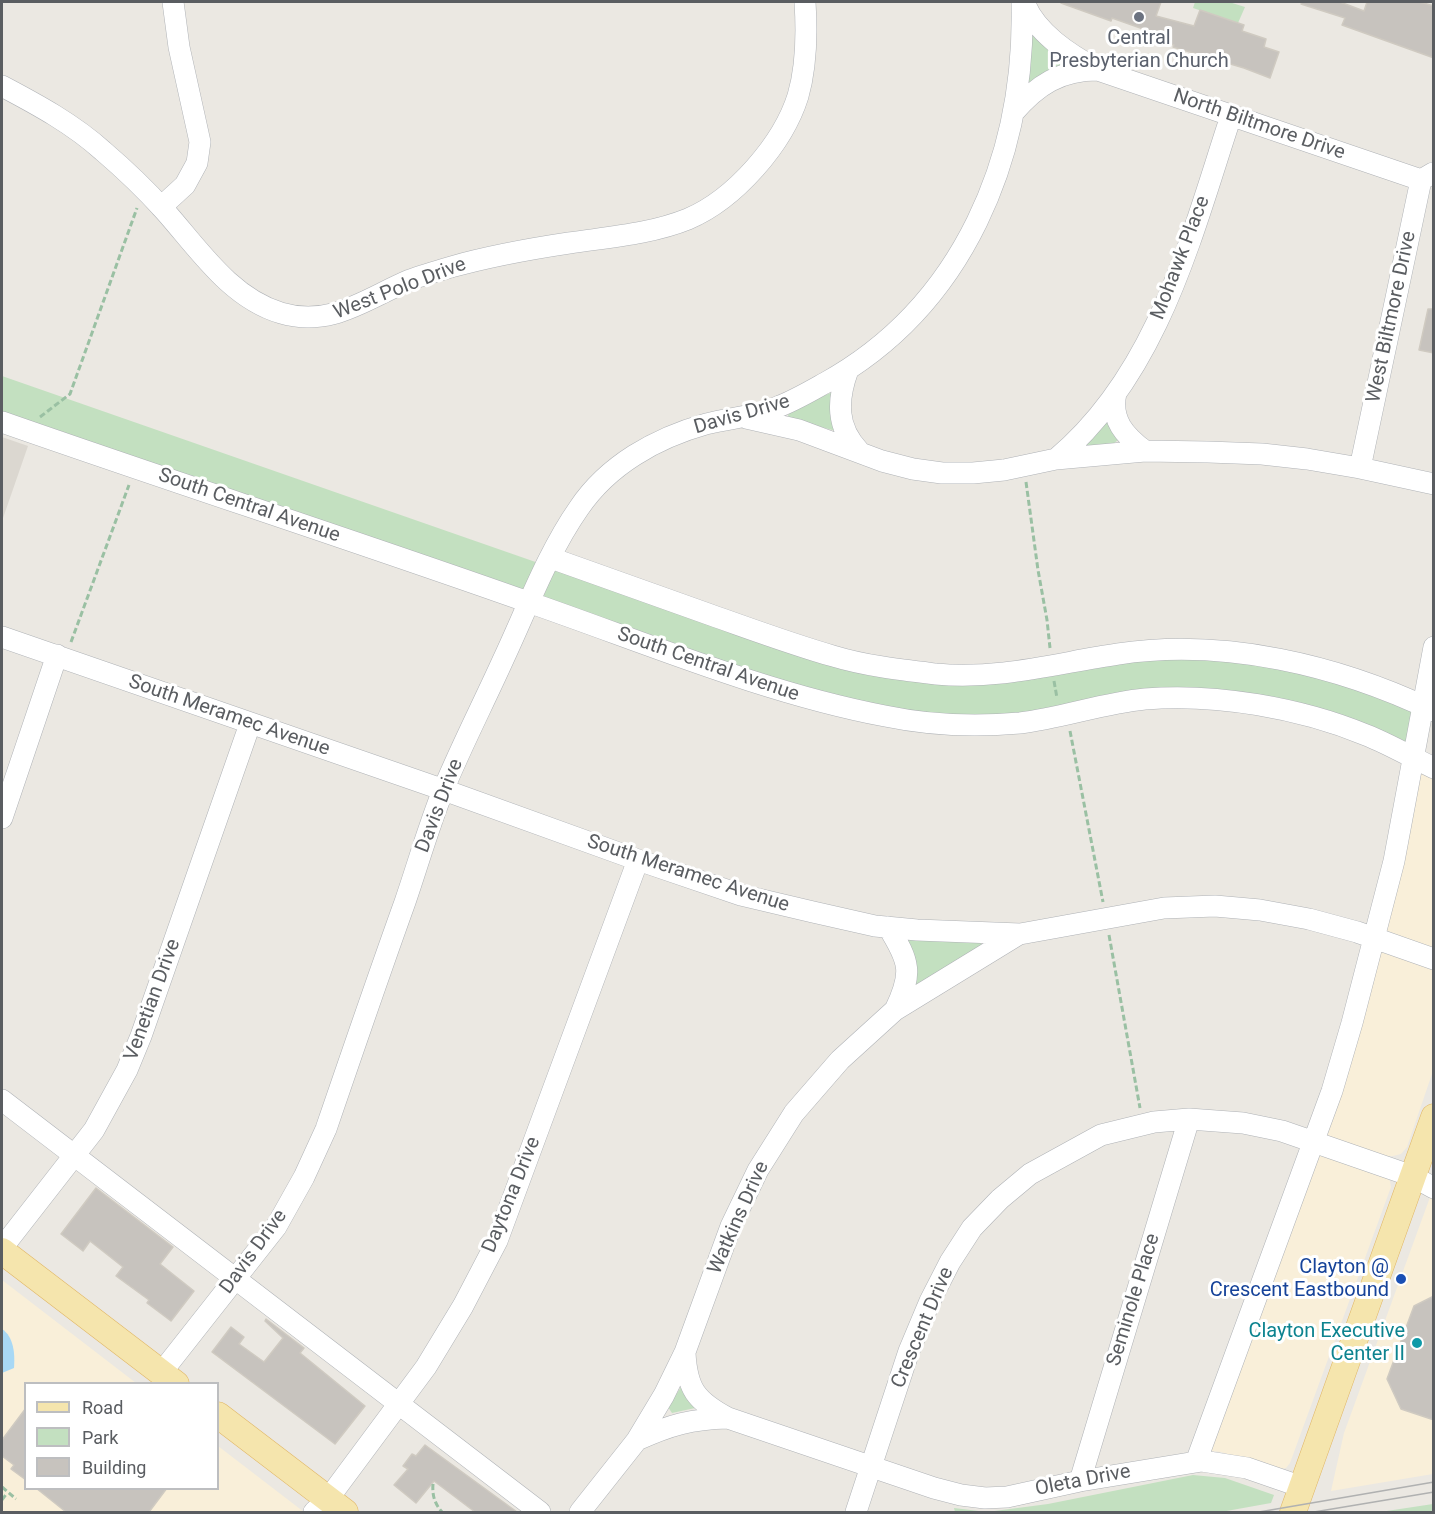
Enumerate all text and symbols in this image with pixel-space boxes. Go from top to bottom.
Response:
marker: Central Presbyterian Church [1132,10,1146,24]
place label: Central Presbyterian Church [1049,27,1229,74]
street label: North Biltmore Drive [1170,84,1348,166]
street label: Mohawk Place [1146,193,1216,323]
street label: West Biltmore Drive [1362,229,1422,405]
street label: West Polo Drive [330,253,470,325]
street label: Davis Drive [691,390,793,440]
street label: South Central Avenue [155,464,343,548]
street label: South Central Avenue [614,623,802,707]
street label: South Meramec Avenue [125,670,333,762]
street label: Davis Drive [411,756,469,856]
street label: South Meramec Avenue [584,830,792,918]
street label: Venetian Drive [120,936,186,1064]
street label: Daytona Drive [478,1134,546,1256]
street label: Watkins Drive [703,1158,775,1278]
street label: Davis Drive [215,1205,293,1299]
street label: Seminole Place [1102,1231,1166,1369]
place label: Clayton @ Crescent Eastbound [1210,1256,1389,1303]
street label: Crescent Drive [887,1264,959,1392]
marker: Clayton @ Crescent Eastbound [1394,1272,1408,1286]
place label: Clayton Executive Center II [1248,1320,1405,1367]
marker: Clayton Executive Center II [1410,1336,1424,1350]
legend [24,1382,219,1490]
text: Road [82,1397,123,1418]
text: Park [82,1427,118,1448]
text: Building [82,1457,146,1478]
street label: Oleta Drive [1033,1460,1133,1502]

